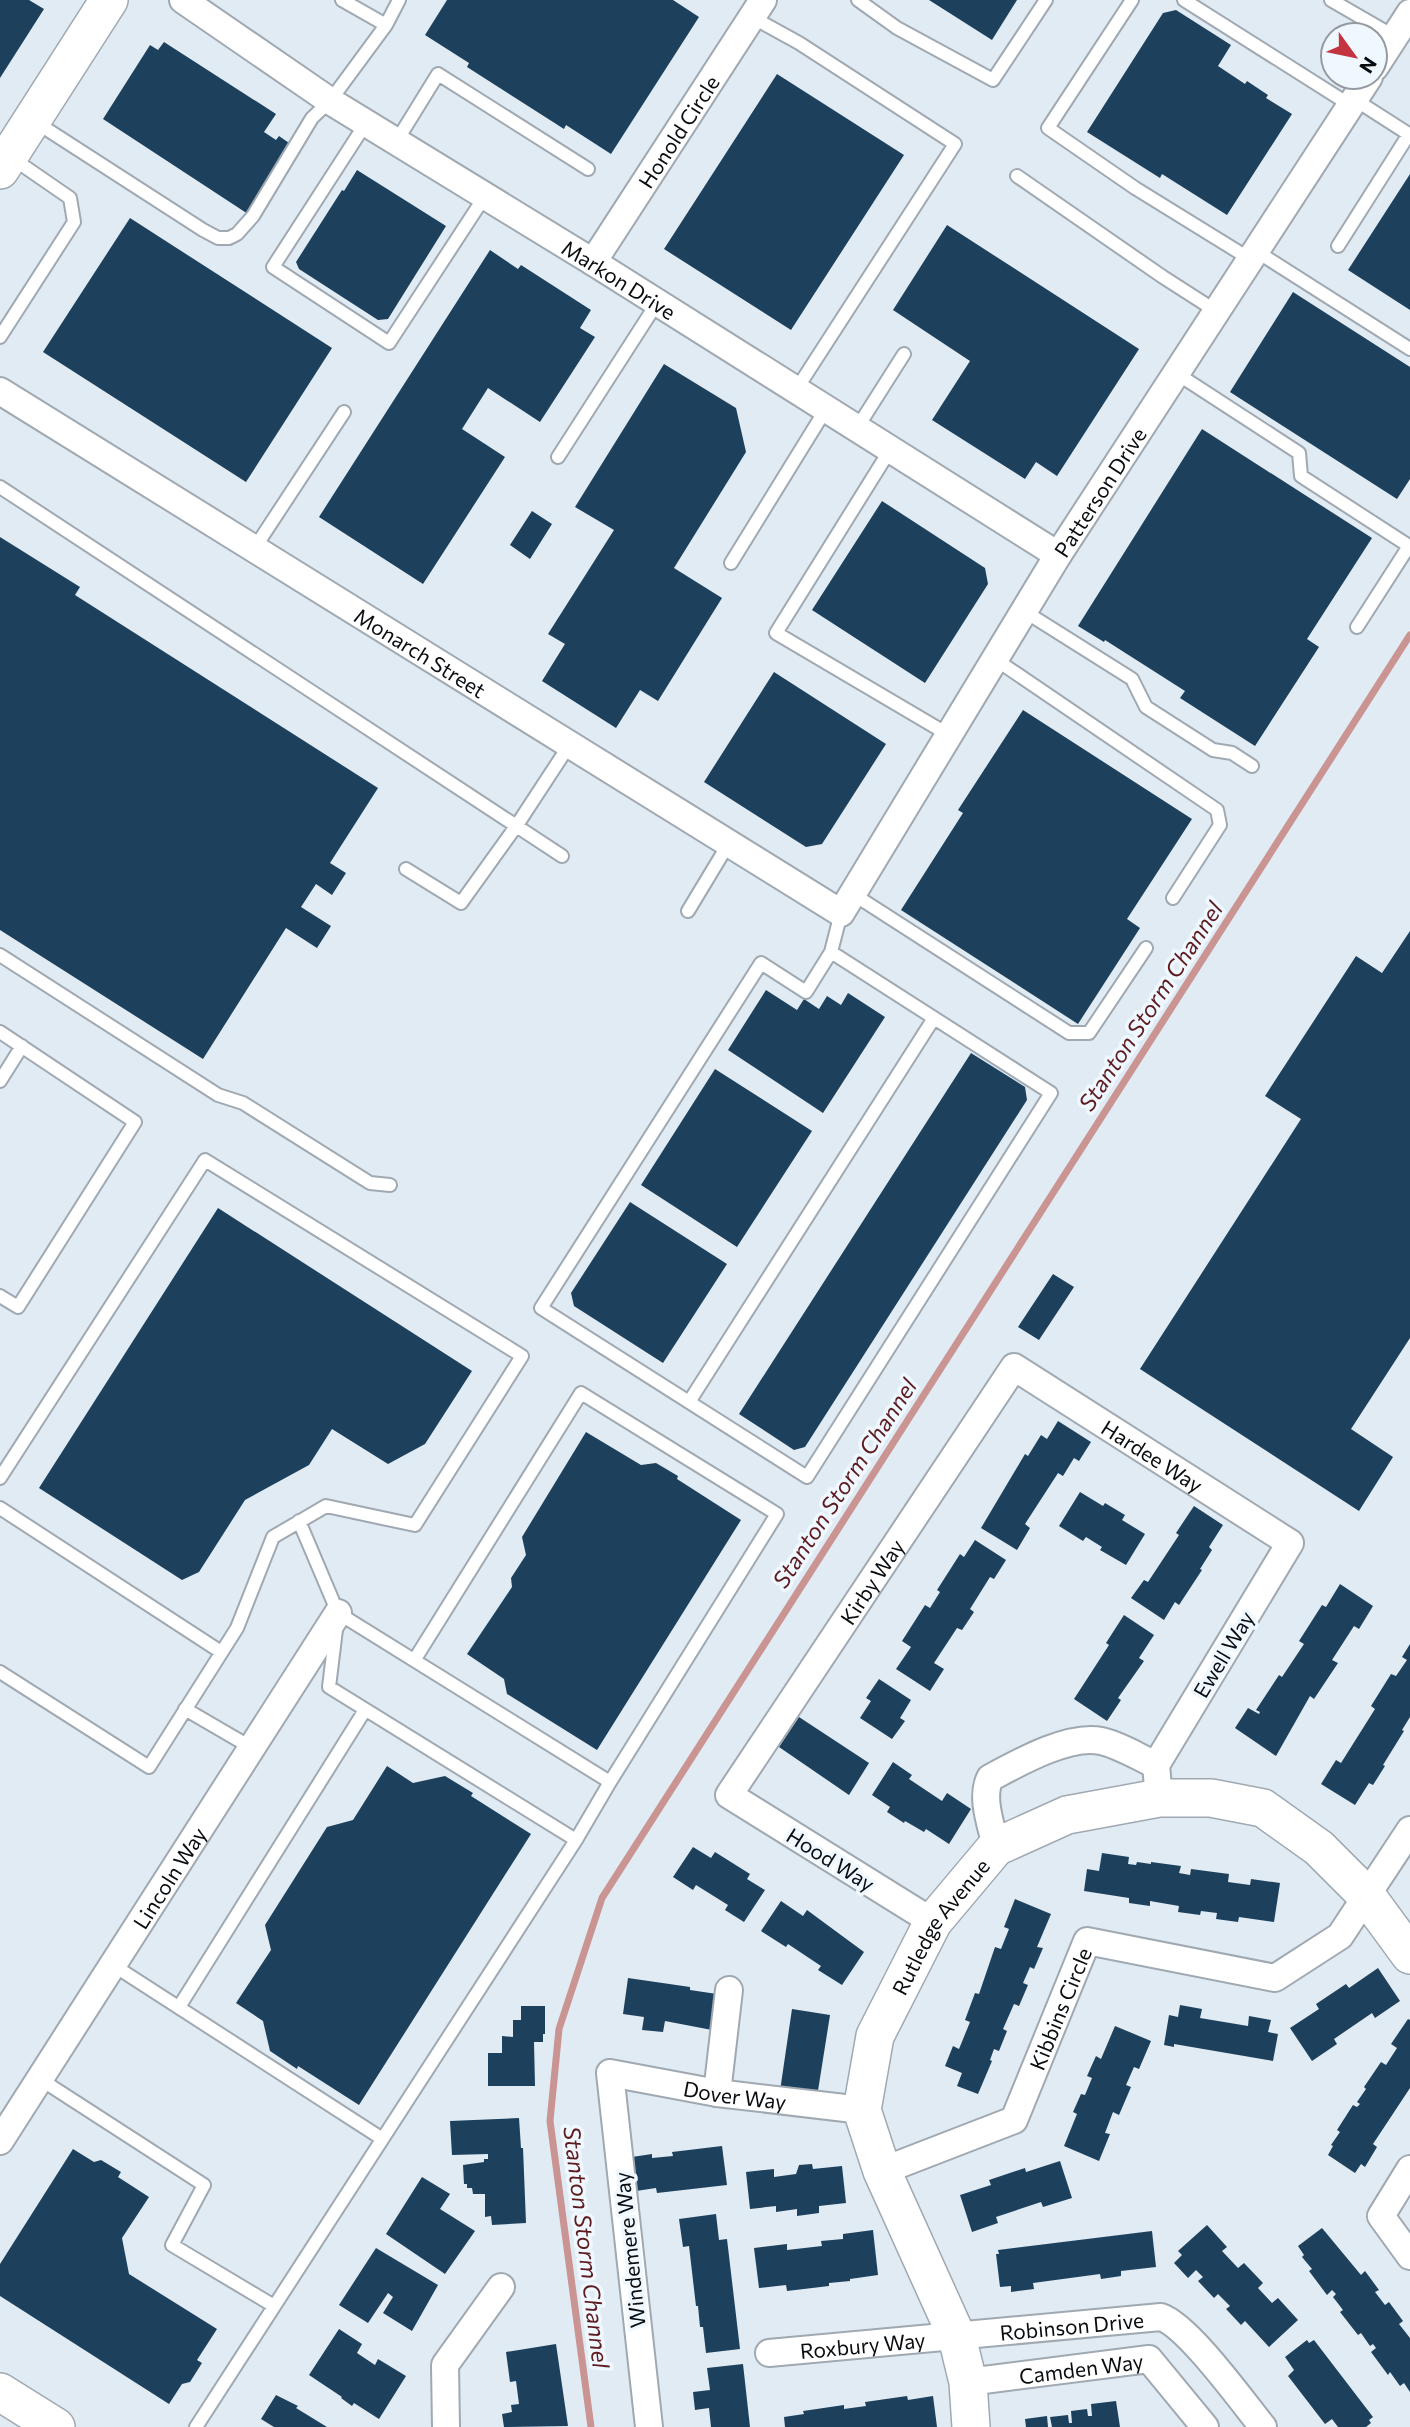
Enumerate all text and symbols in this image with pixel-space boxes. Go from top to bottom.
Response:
north arrow [1319,21,1389,91]
text: N [1355,53,1382,78]
street label: Honold Circle [632,70,724,192]
street label: Markon Drive [558,234,681,324]
street label: Patterson Drive [1048,422,1150,561]
street label: Monarch Street [350,602,491,702]
water label: Stanton Storm Channel [1072,895,1229,1116]
water label: Stanton Storm Channel [766,1372,923,1593]
street label: Hardee Way [1097,1414,1208,1497]
street label: Kirby Way [834,1534,909,1629]
street label: Ewell Way [1187,1606,1259,1702]
street label: Lincoln Way [127,1822,211,1933]
street label: Hood Way [782,1822,880,1896]
street label: Rutledge Avenue [886,1853,994,1998]
street label: Kibbins Circle [1023,1944,1096,2073]
street label: Dover Way [682,2075,788,2114]
water label: Stanton Storm Channel [558,2124,616,2371]
street label: Windemere Way [608,2171,650,2329]
street label: Robinson Drive [998,2306,1145,2344]
street label: Roxbury Way [799,2326,927,2363]
street label: Camden Way [1018,2347,1145,2388]

